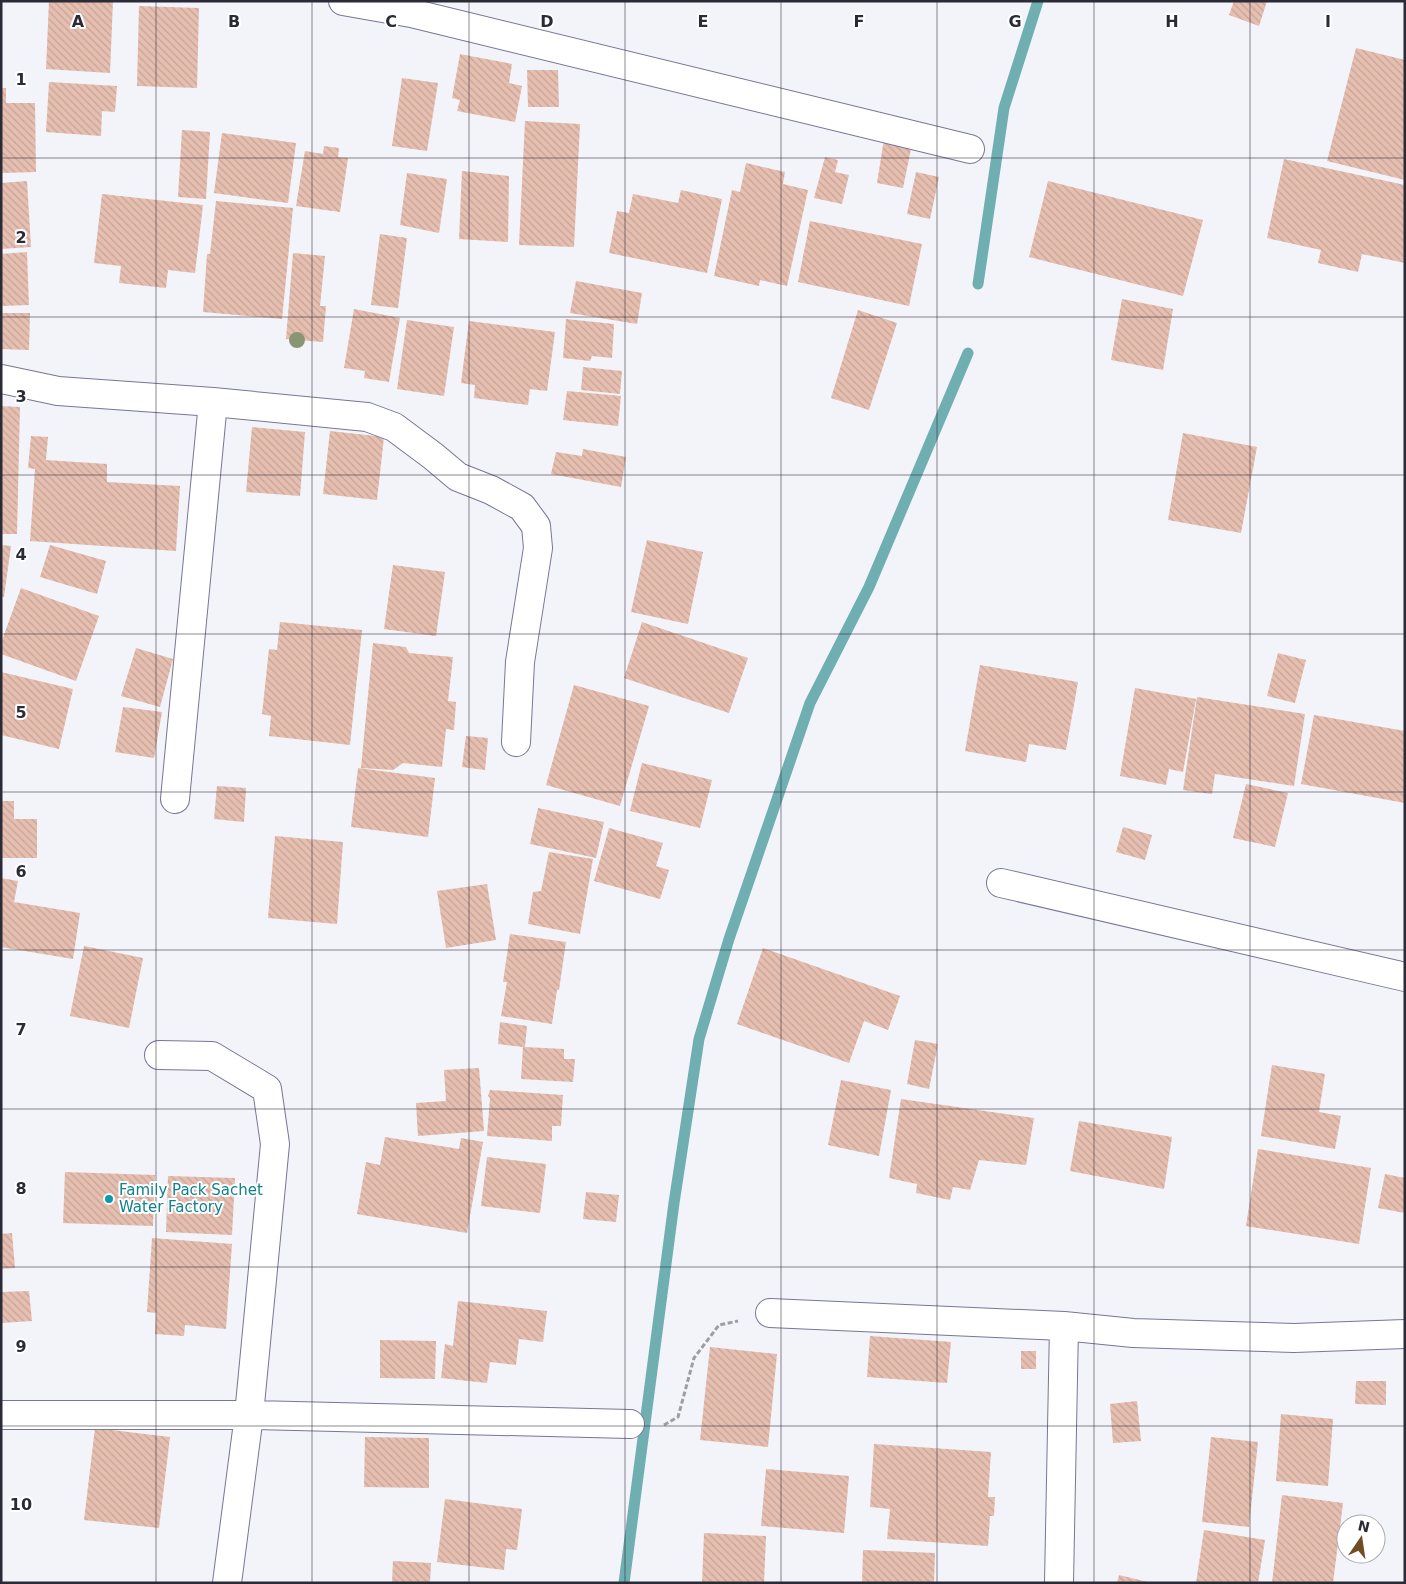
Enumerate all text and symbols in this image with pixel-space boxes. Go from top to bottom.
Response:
text: A [72,12,85,31]
text: B [228,12,240,31]
text: C [385,12,397,31]
text: D [540,12,554,31]
text: E [698,12,708,31]
text: F [854,12,864,31]
text: G [1008,12,1022,31]
text: H [1165,12,1179,31]
text: I [1325,12,1331,31]
text: 1 [15,70,27,89]
text: 2 [15,228,27,247]
text: 3 [15,387,27,406]
text: 4 [15,545,27,564]
text: 5 [15,703,27,722]
text: 6 [15,862,27,881]
text: 7 [15,1020,27,1039]
text: 8 [15,1179,27,1198]
place label: Family Pack Sachet Water Factory [119,1181,263,1216]
marker: Family Pack Sachet Water Factory [103,1193,115,1205]
text: 9 [15,1337,27,1356]
text: 10 [10,1495,32,1514]
north arrow [1336,1514,1386,1564]
text: N [1356,1517,1371,1535]

